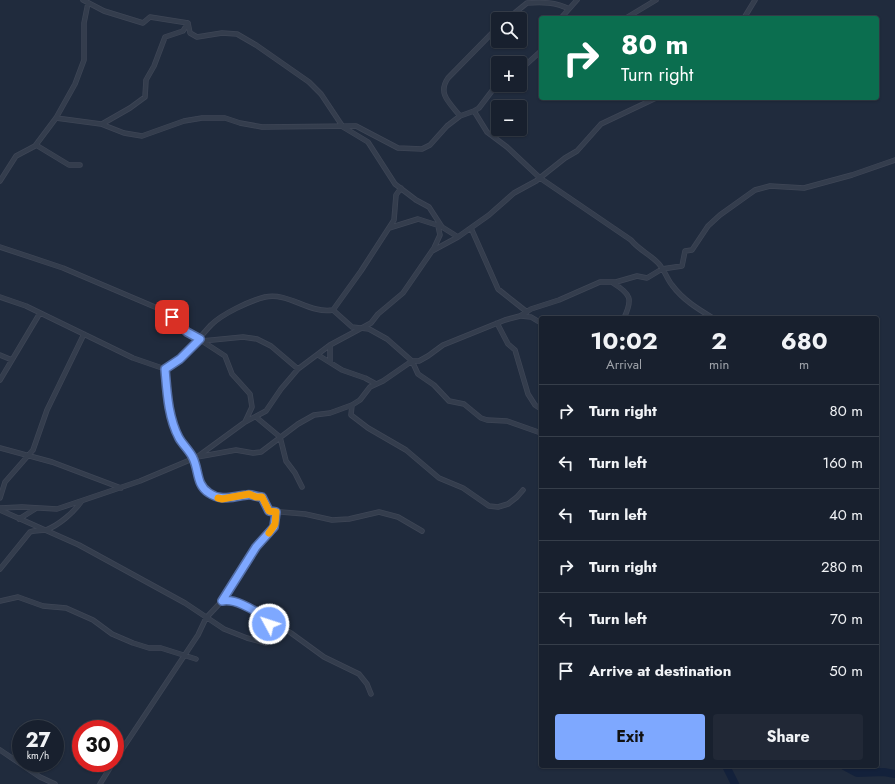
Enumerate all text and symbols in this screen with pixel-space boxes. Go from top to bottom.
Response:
map controls [491,12,527,136]
button: search [491,12,527,48]
text: 80 m [621,24,688,65]
icon: right [555,32,607,84]
button: + [491,56,527,92]
text: Turn right [621,62,693,88]
button: − [491,100,527,136]
pin [155,300,189,334]
icon: arrive [161,306,183,328]
text: 10:02 [590,323,658,358]
text: 2 [711,323,727,358]
text: 680 [781,323,828,358]
text: Arrival [606,355,642,374]
text: min [709,355,729,374]
text: m [799,355,809,374]
icon: right [555,400,577,422]
text: Turn right [589,400,657,422]
text: 80 m [830,400,863,422]
icon: left [555,452,577,474]
text: Turn left [589,452,647,474]
text: 160 m [822,452,863,474]
icon: left [555,504,577,526]
text: Turn left [589,504,647,526]
text: 40 m [829,504,863,526]
icon: right [555,556,577,578]
text: Turn right [589,556,657,578]
text: 280 m [821,556,863,578]
position arrow [248,603,290,645]
icon: left [555,608,577,630]
text: Turn left [589,608,647,630]
text: 70 m [830,608,863,630]
icon: arrive [555,660,577,682]
text: Arrive at destination [589,660,731,682]
text: 50 m [829,660,863,682]
button: Exit [555,714,705,760]
button: Share [713,714,863,760]
speed limit sign: 30 [72,720,124,772]
text: 27 [25,726,51,755]
text: km/h [27,748,49,763]

